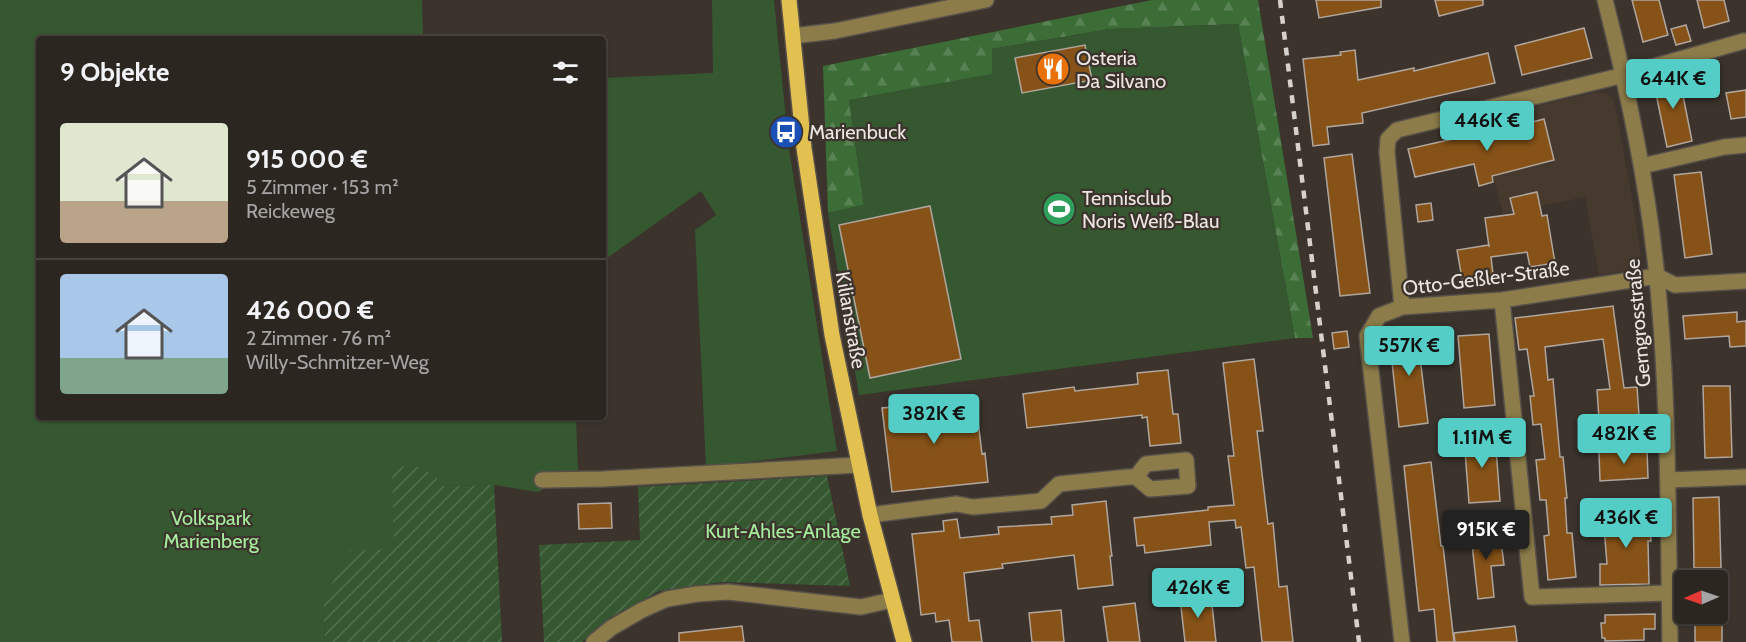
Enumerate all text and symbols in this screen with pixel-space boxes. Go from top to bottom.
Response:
place label: Osteria Da Silvano [1076,46,1166,93]
restaurant icon: Osteria Da Silvano [1035,51,1071,87]
text: 9 Objekte [60,56,169,88]
icon: filters [549,56,582,89]
pin: 644K € [1624,59,1722,110]
text: 644K € [1640,66,1706,90]
pin: 446K € [1438,101,1536,152]
text: 446K € [1454,108,1520,132]
bus stop icon: Marienbuck [768,114,804,150]
place label: Marienbuck [809,120,906,144]
text: 915 000 € [246,143,368,175]
icon: home [108,147,180,219]
text: 5 Zimmer · 153 m² [246,175,399,199]
place label: Tennisclub Noris Weiß-Blau [1082,186,1219,233]
sports icon: Tennisclub Noris Weiß-Blau [1041,191,1077,227]
text: Reickeweg [246,199,335,223]
street label: Otto-Geßler-Straße [1401,256,1571,300]
street label: Gerngrosstraße [1620,258,1656,388]
street label: Kilianstraße [831,270,871,370]
text: 426 000 € [246,294,374,326]
icon: home [108,298,180,370]
text: 2 Zimmer · 76 m² [246,326,391,350]
pin: 557K € [1360,326,1458,377]
text: 557K € [1378,333,1440,357]
text: Willy-Schmitzer-Weg [246,350,429,374]
pin: 382K € [885,394,983,445]
text: 382K € [902,401,966,425]
pin: 482K € [1575,414,1673,465]
pin: 1.11M € [1427,418,1537,469]
text: 482K € [1592,421,1656,445]
text: 1.11M € [1452,425,1512,449]
pin: 436K € [1577,498,1675,549]
text: 436K € [1594,505,1658,529]
park label: Volkspark Marienberg [163,506,260,553]
pin: 915K € [1437,510,1535,561]
text: 915K € [1456,517,1516,541]
park label: Kurt-Ahles-Anlage [705,519,861,543]
pin: 426K € [1149,568,1247,619]
north arrow [1674,570,1728,624]
map controls [1674,570,1728,624]
text: 426K € [1166,575,1230,599]

